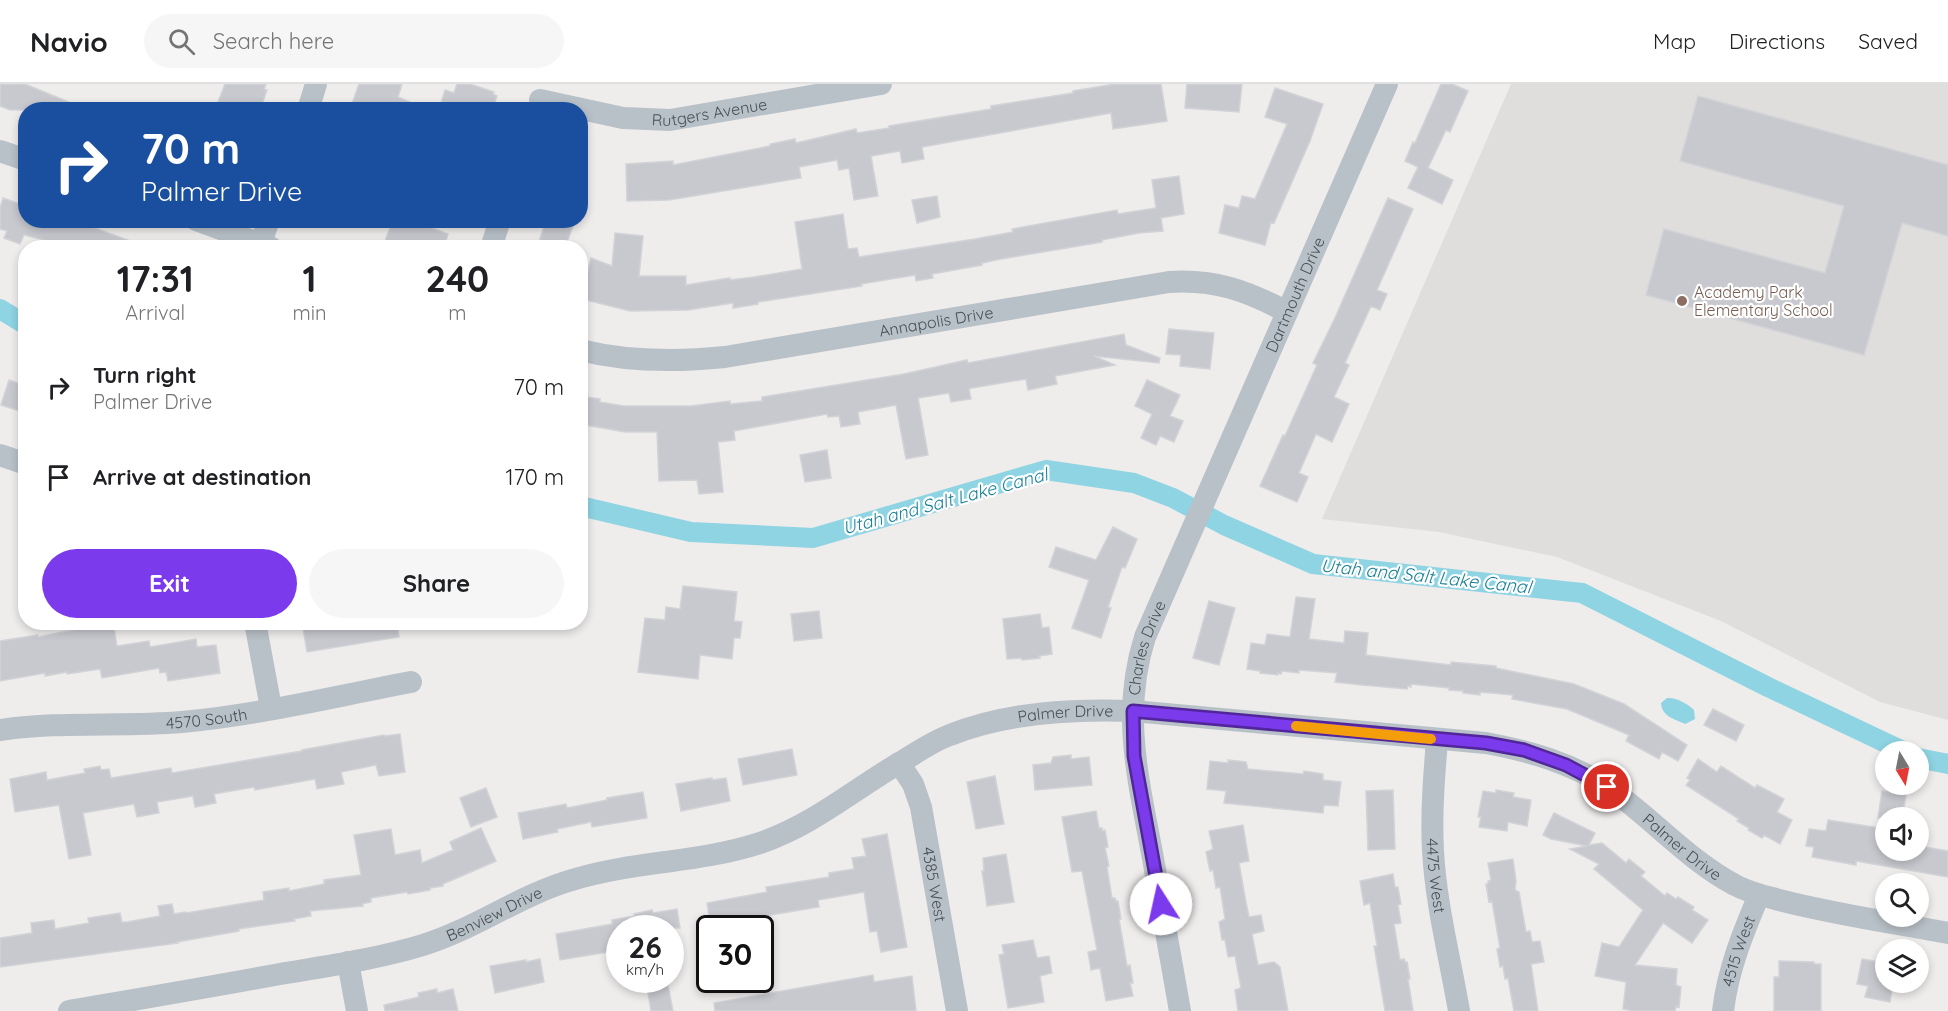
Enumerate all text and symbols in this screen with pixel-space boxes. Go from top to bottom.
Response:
search box [144,14,564,68]
text: Navio [30,24,108,59]
icon: search [165,25,198,58]
text: Search here [213,27,334,55]
text: Map [1653,28,1696,54]
text: Directions [1729,28,1825,54]
text: Saved [1858,28,1918,54]
street label: Rutgers Avenue [651,94,769,130]
text: 70 m [141,122,240,175]
icon: right [42,126,120,204]
text: Palmer Drive [141,174,302,208]
street label: Dartmouth Drive [1261,234,1329,355]
text: 17:31 [117,256,194,301]
text: 1 [303,256,317,301]
text: 240 [425,256,489,301]
place label: Academy Park Elementary School [1694,282,1833,320]
marker: Academy Park Elementary School [1675,294,1689,308]
text: Arrival [125,300,185,325]
text: min [293,300,327,325]
text: m [448,300,466,325]
street label: Annapolis Drive [877,302,995,341]
text: Turn right [93,361,197,389]
icon: right [42,371,75,404]
text: 70 m [514,373,564,401]
text: Palmer Drive [93,389,212,414]
icon: arrive [42,461,75,494]
water label: Utah and Salt Lake Canal [840,462,1052,539]
text: Arrive at destination [93,463,311,491]
text: 170 m [505,463,564,491]
button: Exit [42,549,297,618]
button: Share [309,549,564,618]
water label: Utah and Salt Lake Canal [1320,554,1534,599]
street label: Charles Drive [1124,597,1170,696]
street label: Palmer Drive [1016,700,1113,726]
street label: 4570 South [165,704,249,733]
north arrow [1875,741,1929,795]
map controls [1875,741,1929,993]
pin [1581,761,1632,812]
icon: arrive [1590,770,1623,803]
button: sound [1875,807,1929,861]
street label: Palmer Drive [1639,809,1725,885]
street label: 4475 West [1422,838,1450,914]
street label: 4385 West [918,845,951,923]
position arrow [1129,872,1193,936]
button: search [1875,873,1929,927]
street label: Benview Drive [443,882,545,946]
street label: 4515 West [1717,913,1759,988]
speed limit sign: 30 [696,915,774,993]
text: 26 [628,928,662,966]
button: layers [1875,939,1929,993]
text: km/h [626,960,664,979]

